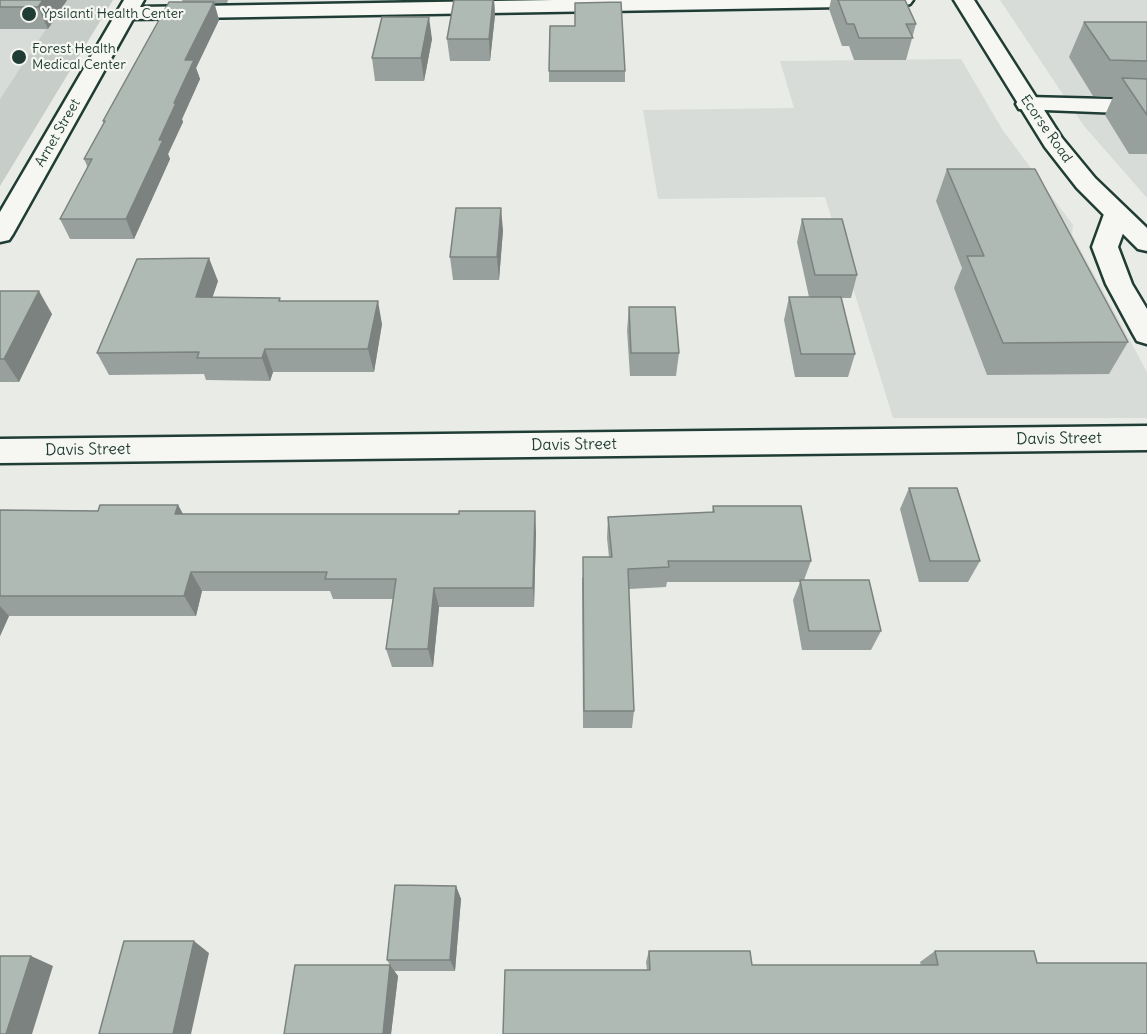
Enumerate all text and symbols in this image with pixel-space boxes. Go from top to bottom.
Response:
marker: Ypsilanti Health Center [20,5,38,23]
place label: Ypsilanti Health Center [42,6,184,22]
place label: Forest Health Medical Center [32,41,126,74]
marker: Forest Health Medical Center [10,48,28,66]
street label: Ecorse Road [1017,92,1075,166]
street label: Arnet Street [32,96,84,170]
street label: Davis Street [1016,429,1102,449]
street label: Davis Street [531,435,617,455]
street label: Davis Street [45,440,131,460]

